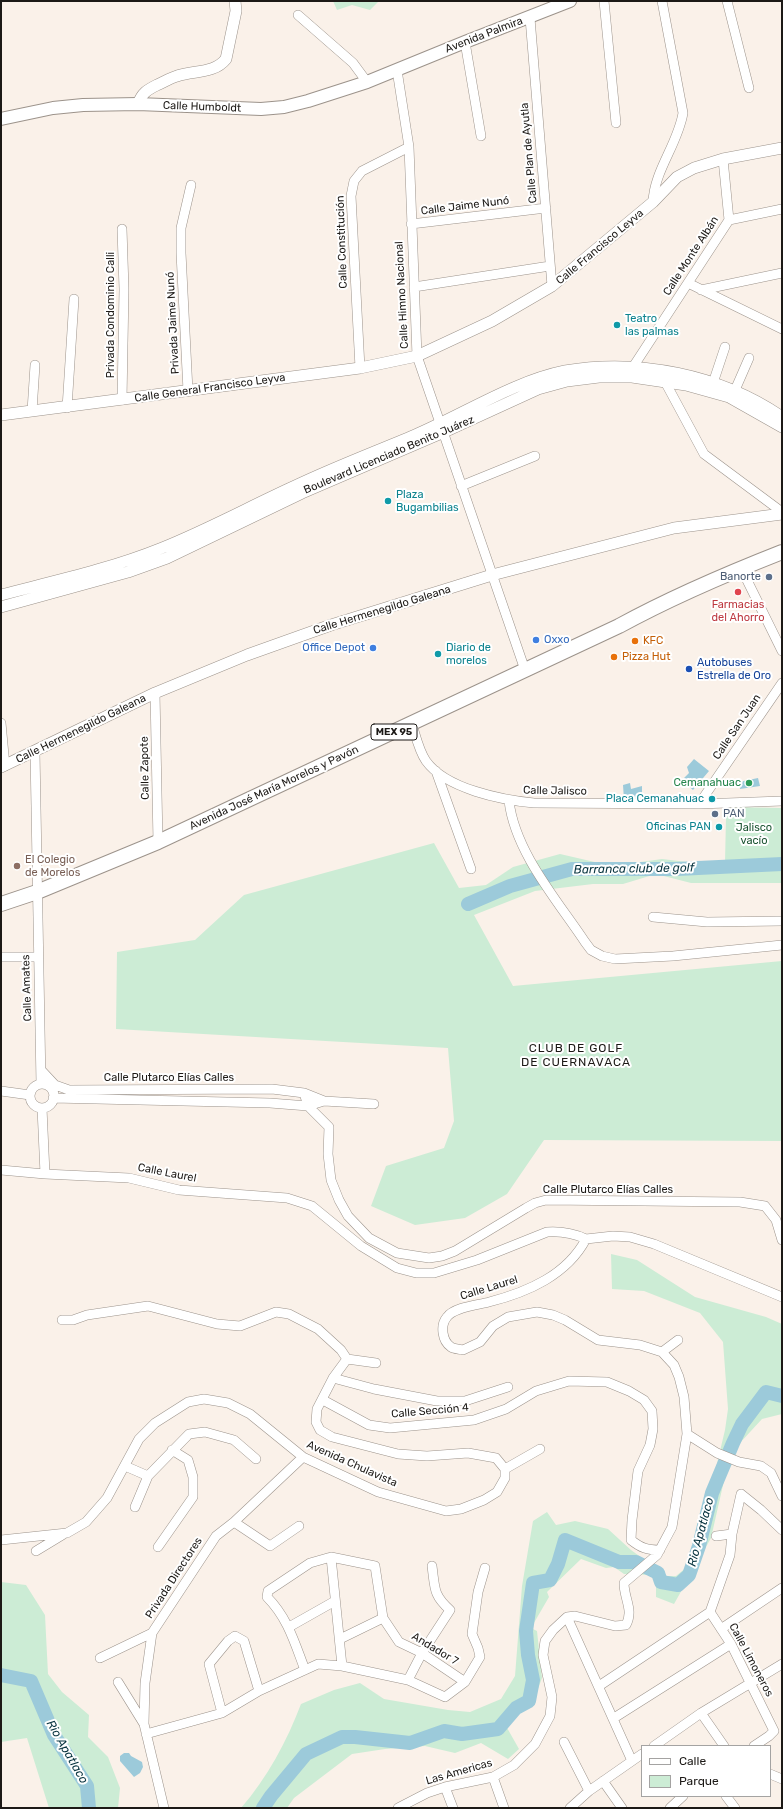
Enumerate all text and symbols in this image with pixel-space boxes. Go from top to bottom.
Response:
street label: Avenida Palmira [443,14,525,56]
street label: Calle Humboldt [163,99,241,115]
street label: Calle Plan de Ayutla [518,102,540,204]
street label: Calle Jaime Nunó [420,194,510,218]
street label: Calle Constitución [334,195,350,289]
street label: Calle Francisco Leyva [554,207,646,287]
street label: Calle Monte Albán [660,214,722,298]
street label: Calle Himno Nacional [393,241,411,349]
street label: Privada Condominio Calli [104,252,118,378]
street label: Privada Jaime Nunó [164,271,182,375]
place label: Teatro las palmas [625,312,679,338]
marker: Teatro las palmas [612,320,622,330]
street label: Calle General Francisco Leyva [134,371,286,405]
street label: Boulevard Licenciado Benito Juárez [302,413,476,497]
place label: Plaza Bugambilias [396,488,459,514]
marker: Plaza Bugambilias [383,496,393,506]
place label: Banorte [720,570,761,584]
marker: Banorte [764,572,774,582]
street label: Calle Hermenegildo Galeana [312,583,452,637]
marker: Farmacias del Ahorro [733,587,743,597]
place label: Farmacias del Ahorro [711,598,765,624]
place label: Oxxo [544,633,569,647]
place label: KFC [643,634,663,648]
marker: Oxxo [531,635,541,645]
marker: KFC [630,636,640,646]
place label: Office Depot [302,641,365,655]
place label: Diario de morelos [446,641,491,667]
marker: Office Depot [368,643,378,653]
marker: Diario de morelos [433,649,443,659]
place label: Pizza Hut [622,650,670,664]
marker: Pizza Hut [609,652,619,662]
place label: Autobuses Estrella de Oro [697,656,771,682]
marker: Autobuses Estrella de Oro [684,664,694,674]
street label: Calle Hermenegildo Galeana [14,692,148,766]
street label: Calle San Juan [710,692,764,762]
road number: MEX 95 [371,724,417,740]
street label: Calle Zapote [138,736,152,800]
street label: Avenida José María Morelos y Pavón [187,743,361,833]
place label: Cemanahuac [673,776,741,790]
marker: Cemanahuac [744,778,754,788]
street label: Calle Jalisco [523,784,587,798]
place label: Placa Cemanahuac [606,792,704,806]
marker: Placa Cemanahuac [707,794,717,804]
place label: PAN [723,807,745,821]
marker: PAN [710,809,720,819]
place label: Oficinas PAN [646,820,711,834]
park label: Jalisco vacío [736,821,772,847]
marker: Oficinas PAN [714,822,724,832]
place label: El Colegio de Morelos [25,853,80,879]
marker: El Colegio de Morelos [12,861,22,871]
water label: Barranca club de golf [574,861,694,877]
street label: Calle Amates [19,954,35,1022]
district label: CLUB DE GOLF DE CUERNAVACA [521,1042,631,1070]
street label: Calle Plutarco Elías Calles [104,1071,234,1085]
street label: Calle Laurel [137,1161,197,1185]
street label: Calle Plutarco Elías Calles [543,1183,673,1197]
street label: Calle Laurel [459,1273,519,1303]
street label: Calle Sección 4 [391,1401,469,1421]
street label: Avenida Chulavista [305,1438,399,1490]
water label: Rio Apatlaco [685,1496,717,1568]
street label: Privada Directores [143,1535,205,1621]
street label: Calle Limoneros [726,1621,776,1699]
street label: Andador 7 [409,1630,461,1668]
water label: Rio Apatlaco [43,1718,91,1786]
legend [641,1745,771,1797]
text: Calle [679,1754,706,1768]
street label: Las Americas [424,1756,494,1788]
text: Parque [679,1774,719,1788]

